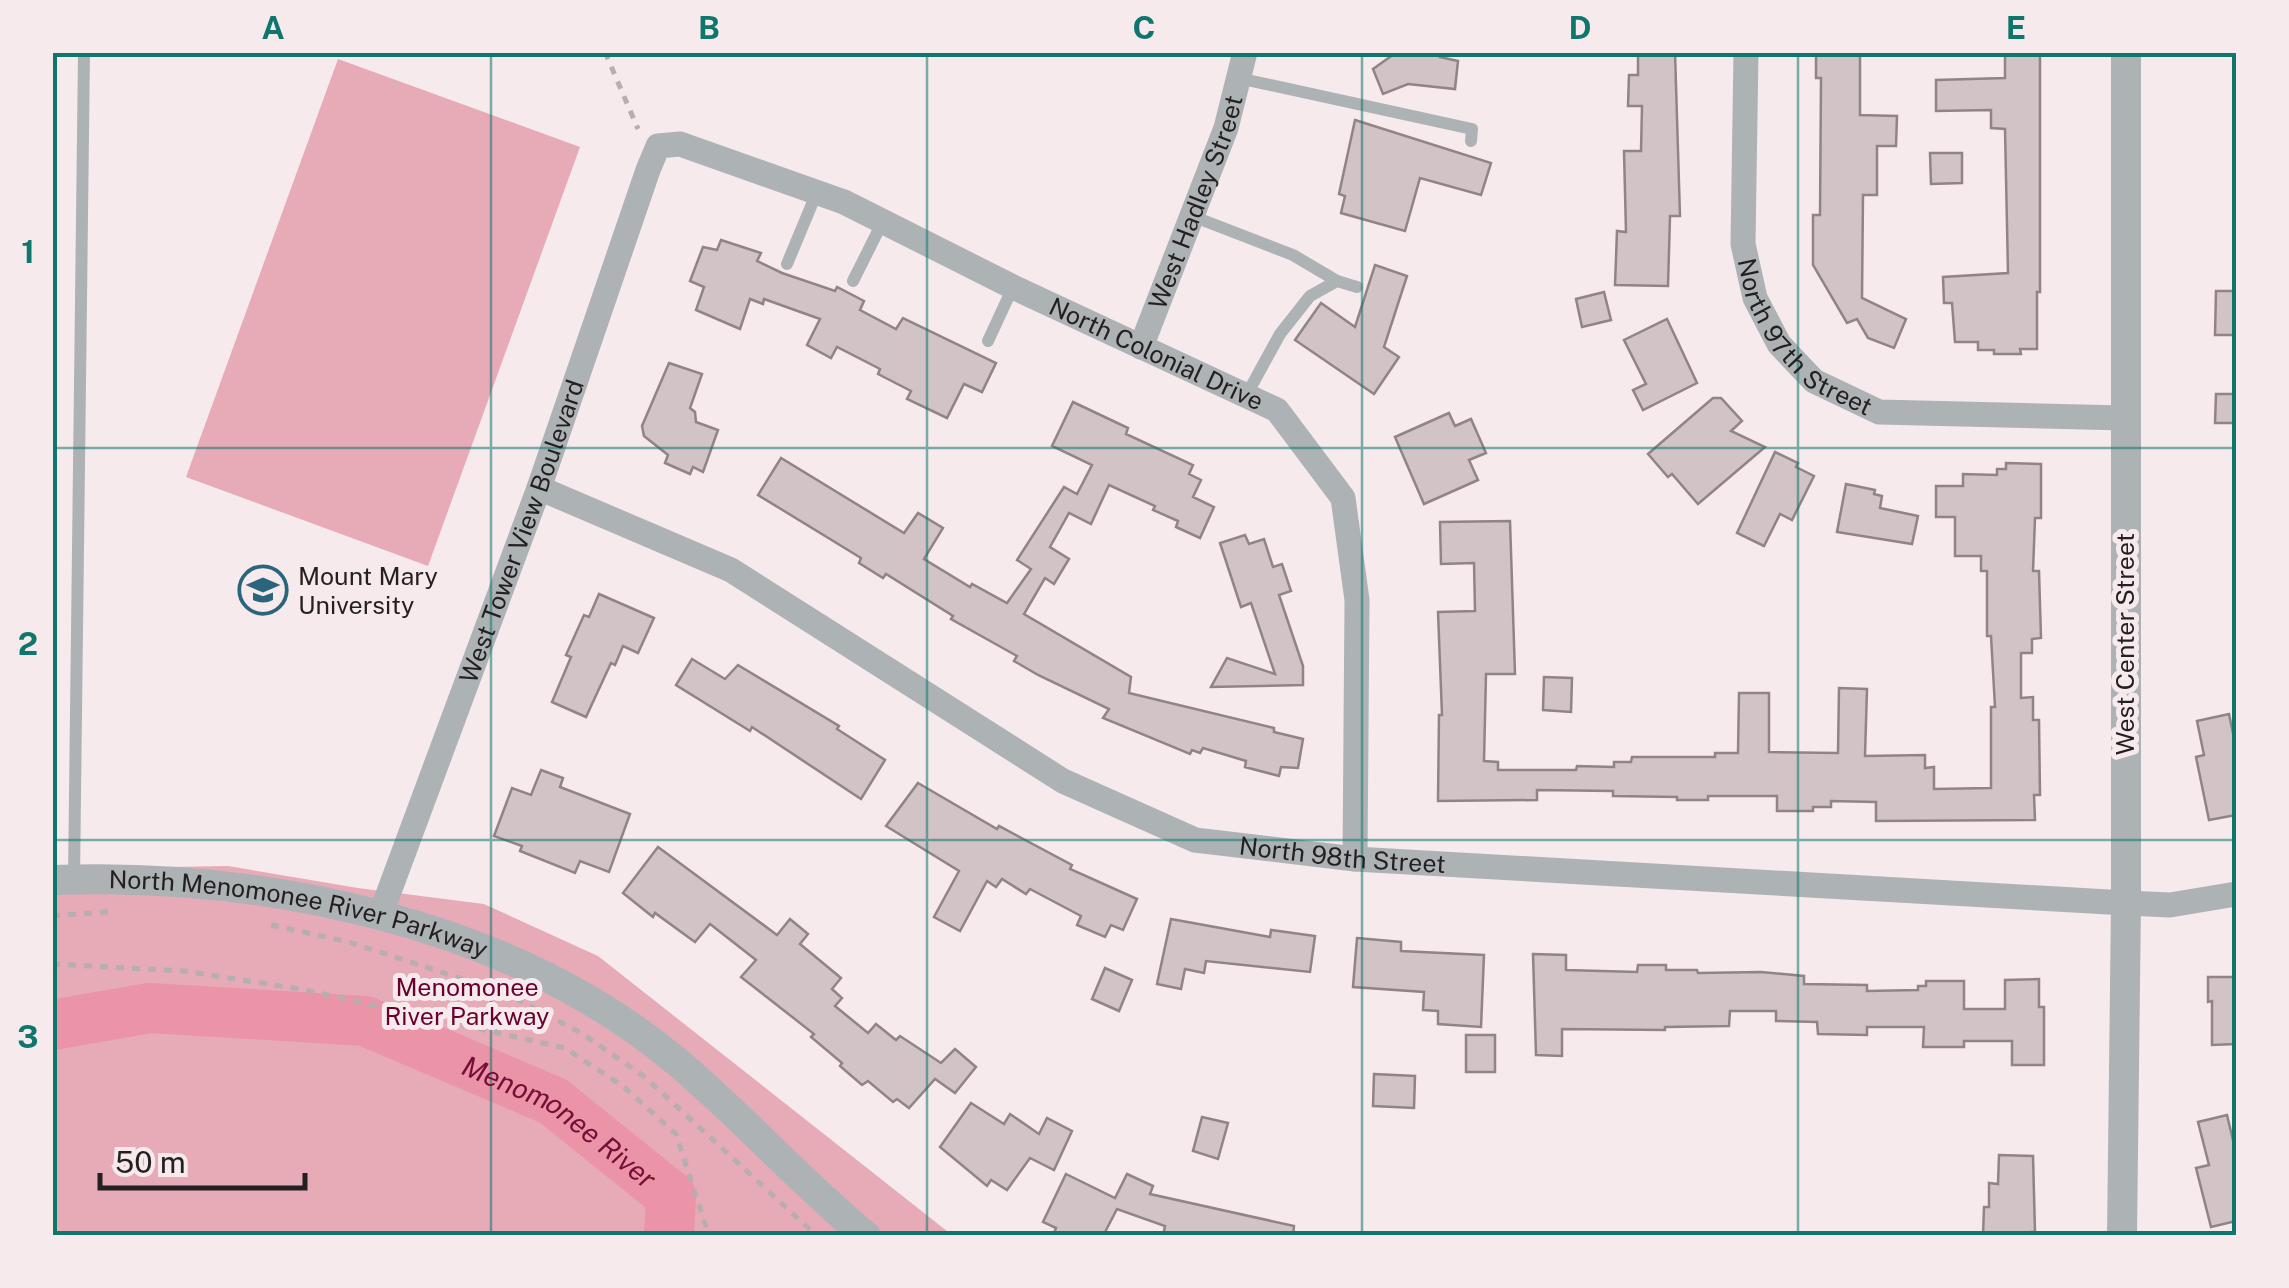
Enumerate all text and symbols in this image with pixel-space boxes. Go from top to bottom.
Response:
text: A [261,9,285,46]
text: B [698,9,720,46]
text: C [1133,9,1155,46]
text: D [1568,9,1592,46]
text: E [2006,9,2026,46]
street label: West Hadley Street [1142,92,1249,313]
text: 1 [21,233,35,270]
street label: North 97th Street [1732,255,1877,422]
street label: North Colonial Drive [1044,291,1268,417]
street label: West Tower View Boulevard [453,376,590,687]
street label: West Center Street [2110,533,2140,755]
place label: Mount Mary University [298,561,438,620]
school or university icon: Mount Mary University [237,564,289,616]
text: 2 [18,625,38,662]
street label: North 98th Street [1237,830,1447,879]
street label: North Menomonee River Parkway [108,864,492,964]
park label: Menomonee River Parkway [385,972,549,1031]
text: 3 [17,1018,39,1055]
water label: Menomonee River [458,1048,664,1195]
scale bar [100,1128,305,1190]
text: 50 m [115,1144,186,1180]

